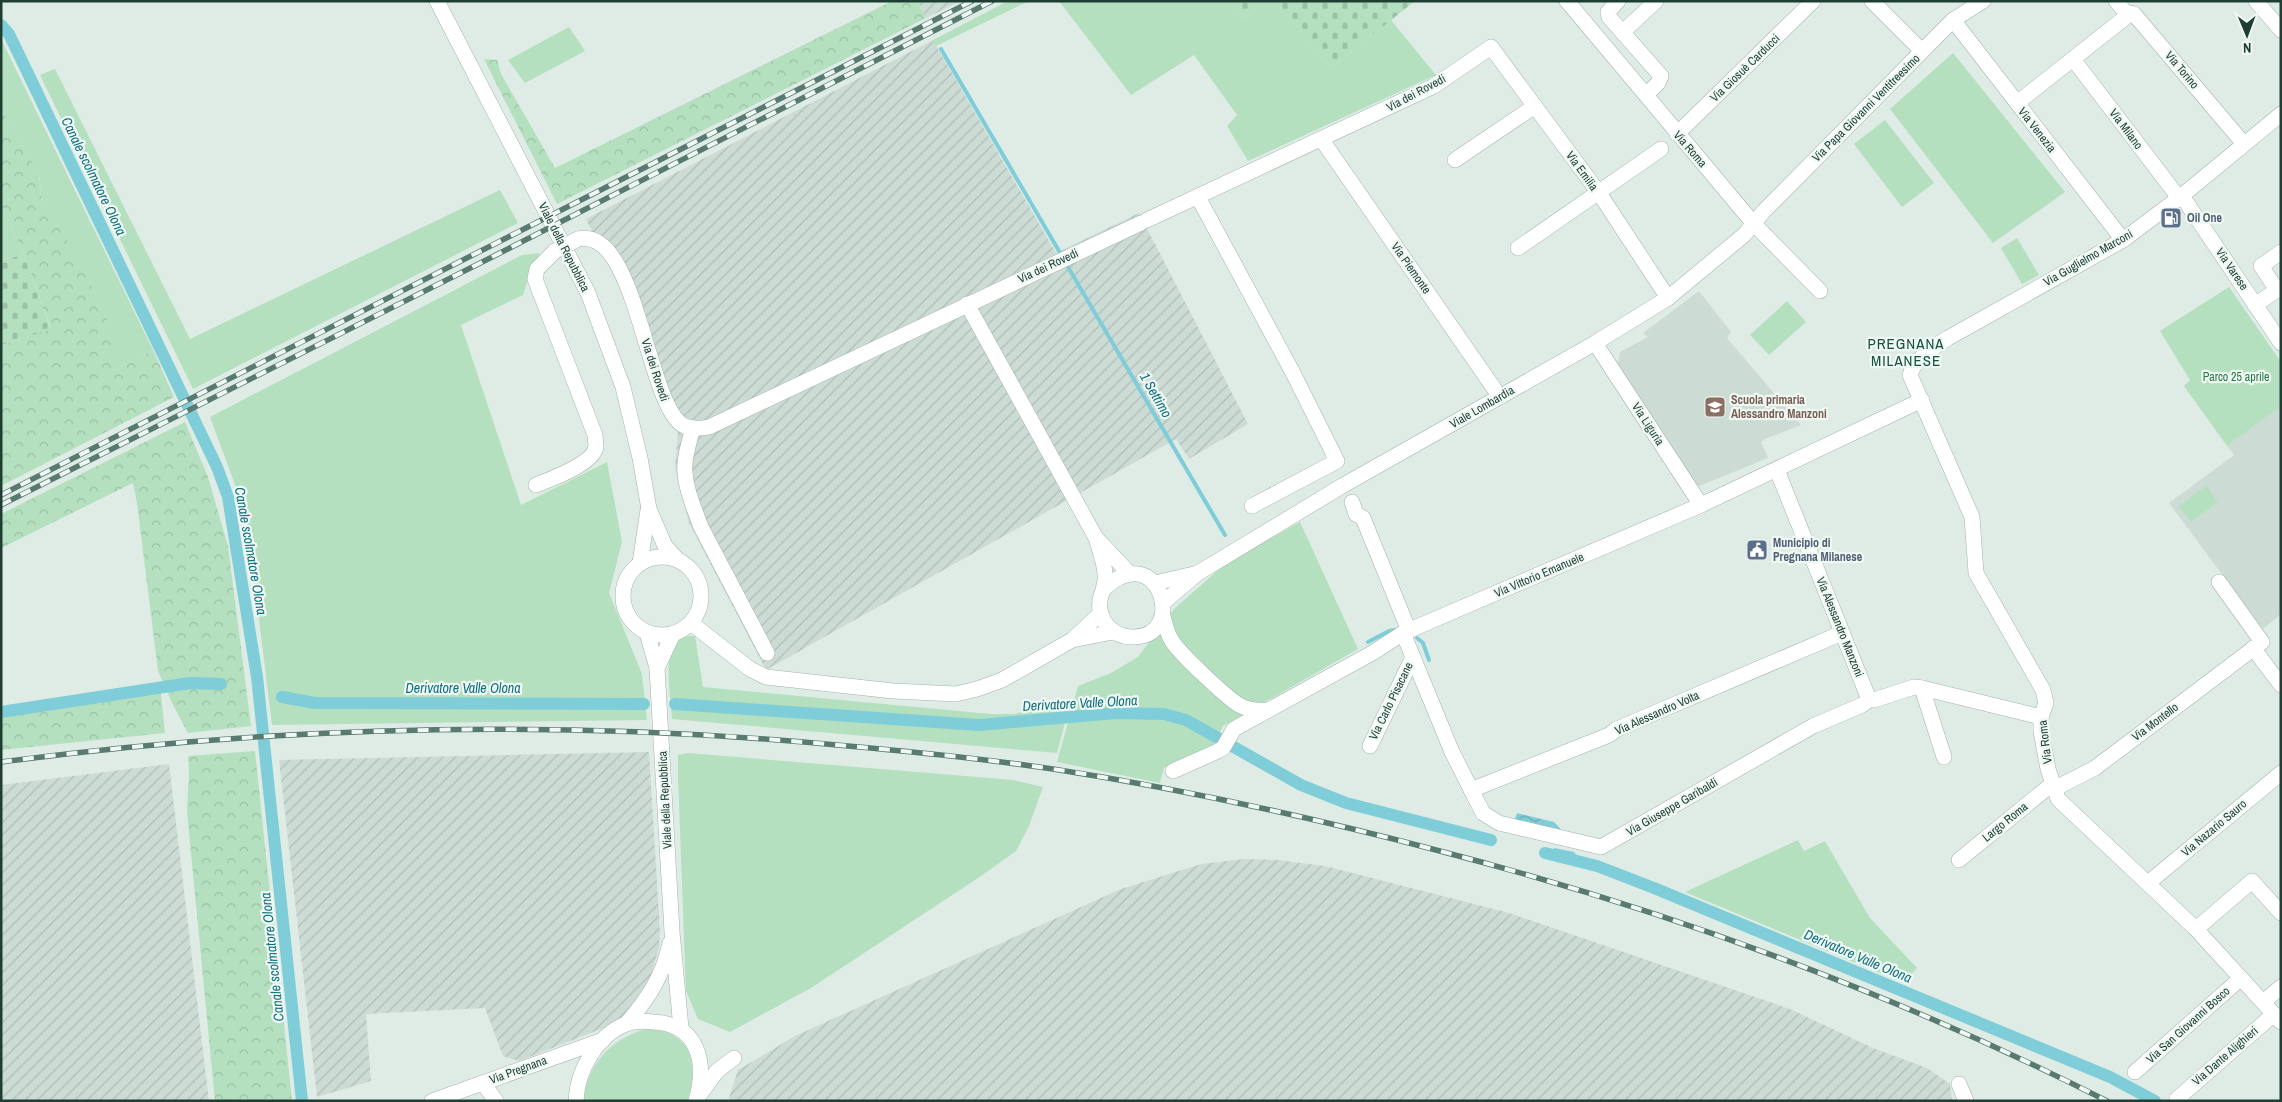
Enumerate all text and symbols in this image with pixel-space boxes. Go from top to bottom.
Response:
north arrow [2222,10,2272,60]
street label: Via Giosuè Carducci [1707,31,1783,105]
text: N [2243,39,2252,57]
street label: Via Torino [2162,48,2202,92]
street label: Via Papa Giovanni Ventitreesimo [1809,51,1923,165]
street label: Via dei Rovedi [1384,71,1448,115]
street label: Via Venezia [2014,104,2060,156]
street label: Via Milano [2106,105,2146,153]
water label: Canale scolmatore Olona [58,114,130,238]
street label: Via Roma [1670,127,1711,171]
street label: Via Emilia [1562,148,1602,194]
street label: Viale della Repubblica [535,200,594,295]
fuel station icon: Oil One [2159,206,2183,230]
place label: Oil One [2187,210,2223,226]
street label: Via Guglielmo Marconi [2040,226,2136,290]
street label: Via Piemonte [1387,239,1435,297]
street label: Via dei Rovedi [1015,245,1081,287]
street label: Via Varese [2212,245,2252,293]
district label: PREGNANA MILANESE [1867,333,1945,371]
street label: Via dei Rovedi [637,337,673,403]
water label: 1 Settimo [1136,369,1176,421]
park label: Parco 25 aprile [2203,369,2269,385]
street label: Viale Lombardia [1447,382,1518,432]
place label: Scuola primaria Alessandro Manzoni [1731,392,1827,422]
school or university icon: Scuola primaria Alessandro Manzoni [1703,395,1727,419]
street label: Via Liguria [1628,400,1668,449]
water label: Canale scolmatore Olona [231,486,271,616]
place label: Municipio di Pregnana Milanese [1773,535,1863,565]
public building icon: Municipio di Pregnana Milanese [1745,538,1769,562]
street label: Via Vittorio Emanuele [1492,549,1586,601]
street label: Via Alessandro Manzoni [1813,575,1867,679]
street label: Via Carlo Pisacane [1365,659,1417,743]
water label: Derivatore Valle Olona [405,679,521,697]
street label: Via Alessandro Volta [1612,687,1702,739]
water label: Derivatore Valle Olona [1022,691,1138,715]
street label: Via Montello [2128,699,2182,745]
street label: Via Roma [2034,719,2056,765]
street label: Viale della Repubblica [654,750,676,849]
street label: Via Giuseppe Garibaldi [1623,774,1721,840]
street label: Via Nazario Sauro [2178,796,2250,860]
street label: Largo Roma [1979,798,2031,845]
water label: Canale scolmatore Olona [256,892,288,1022]
water label: Derivatore Valle Olona [1802,925,1914,987]
street label: Via San Giovanni Bosco [2143,983,2233,1067]
street label: Via Dante Alighieri [2189,1023,2261,1089]
street label: Via Pregnana [487,1052,549,1088]

